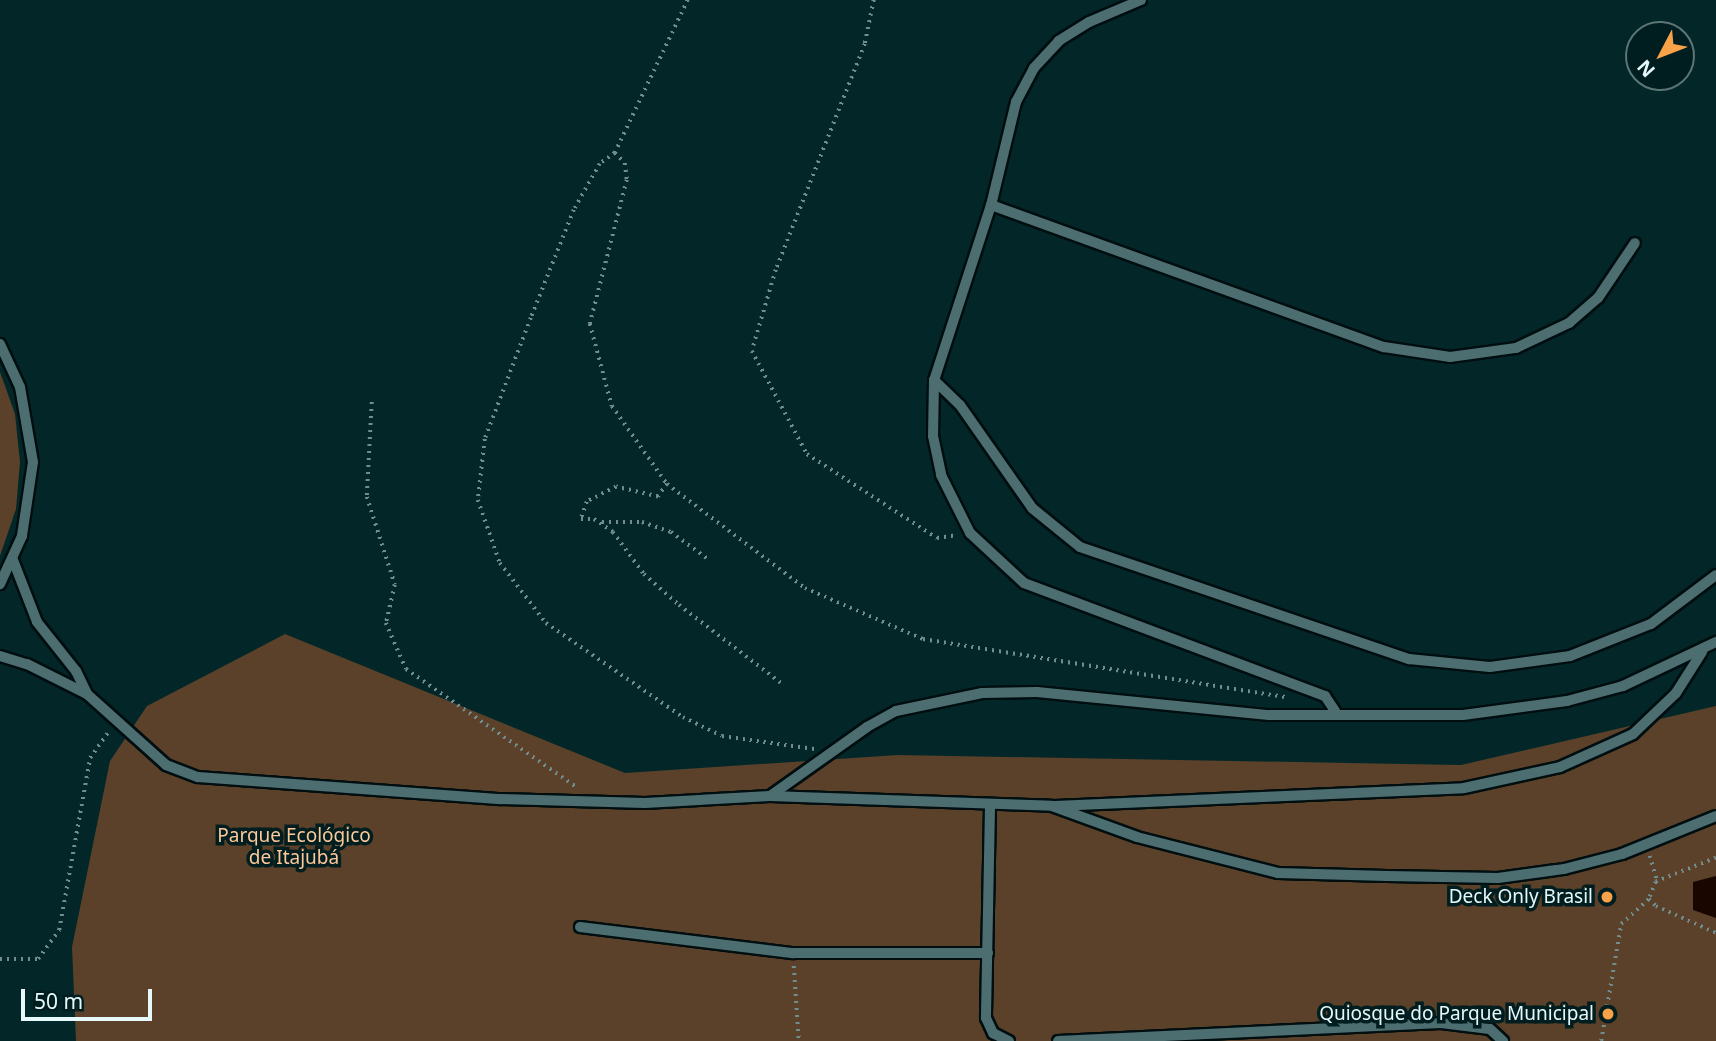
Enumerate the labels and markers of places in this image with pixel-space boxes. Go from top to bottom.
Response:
place label: Deck Only Brasil [1449,886,1593,908]
marker: Deck Only Brasil [1599,889,1615,905]
place label: Quiosque do Parque Municipal [1319,1003,1594,1025]
marker: Quiosque do Parque Municipal [1600,1006,1616,1022]

